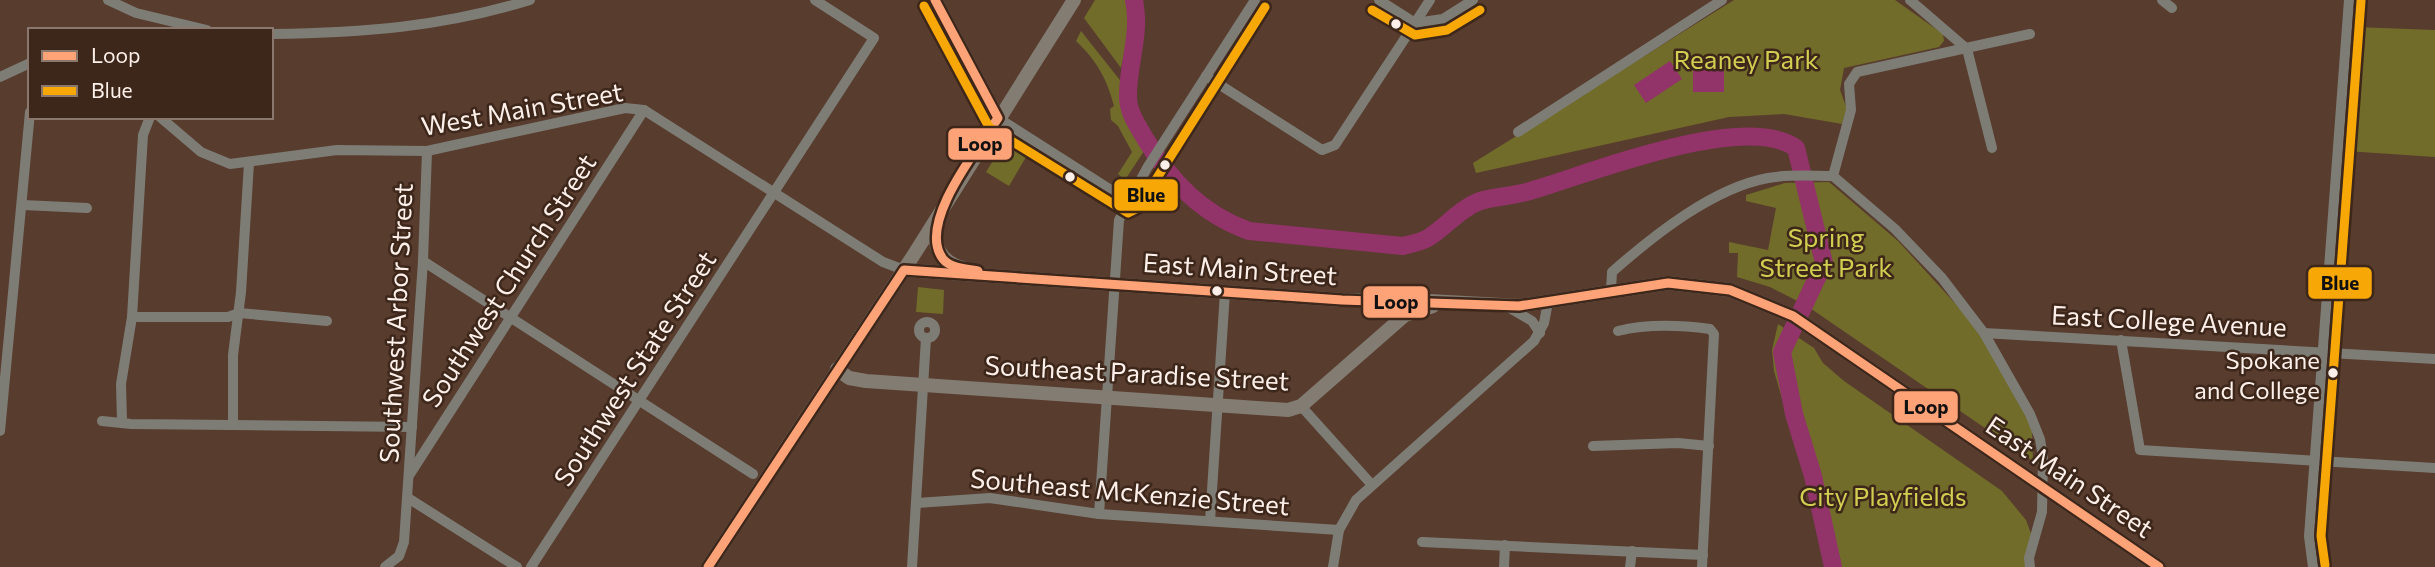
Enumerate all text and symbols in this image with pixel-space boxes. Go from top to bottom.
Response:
unlabelled marker [1389,17,1403,31]
legend [28,28,273,119]
text: Loop [91,42,141,67]
park label: Reaney Park [1674,43,1819,74]
street label: West Main Street [419,75,625,141]
text: Blue [91,77,133,102]
line badge: Loop [947,127,1013,161]
text: Loop [958,132,1002,155]
street label: Southwest Church Street [415,148,601,412]
unlabelled marker [1158,158,1172,172]
unlabelled marker [1063,170,1077,184]
line badge: Blue [1113,178,1179,212]
street label: Southwest Arbor Street [372,182,418,464]
text: Blue [1127,183,1165,206]
park label: Spring Street Park [1760,221,1892,282]
street label: Southwest State Street [546,245,722,491]
street label: East Main Street [1142,246,1338,290]
line badge: Blue [2307,266,2373,300]
text: Blue [2321,271,2359,294]
unlabelled marker [1210,284,1224,298]
line badge: Loop [1362,285,1429,319]
text: Loop [1374,290,1418,313]
street label: East College Avenue [2050,298,2288,342]
place label: Spokane and College [2194,345,2320,404]
street label: Southeast Paradise Street [984,349,1290,395]
marker: Spokane and College [2326,366,2340,380]
line badge: Loop [1893,390,1959,424]
text: Loop [1904,395,1948,418]
street label: East Main Street [1981,409,2159,543]
street label: Southeast McKenzie Street [969,462,1291,520]
park label: City Playfields [1799,480,1967,511]

